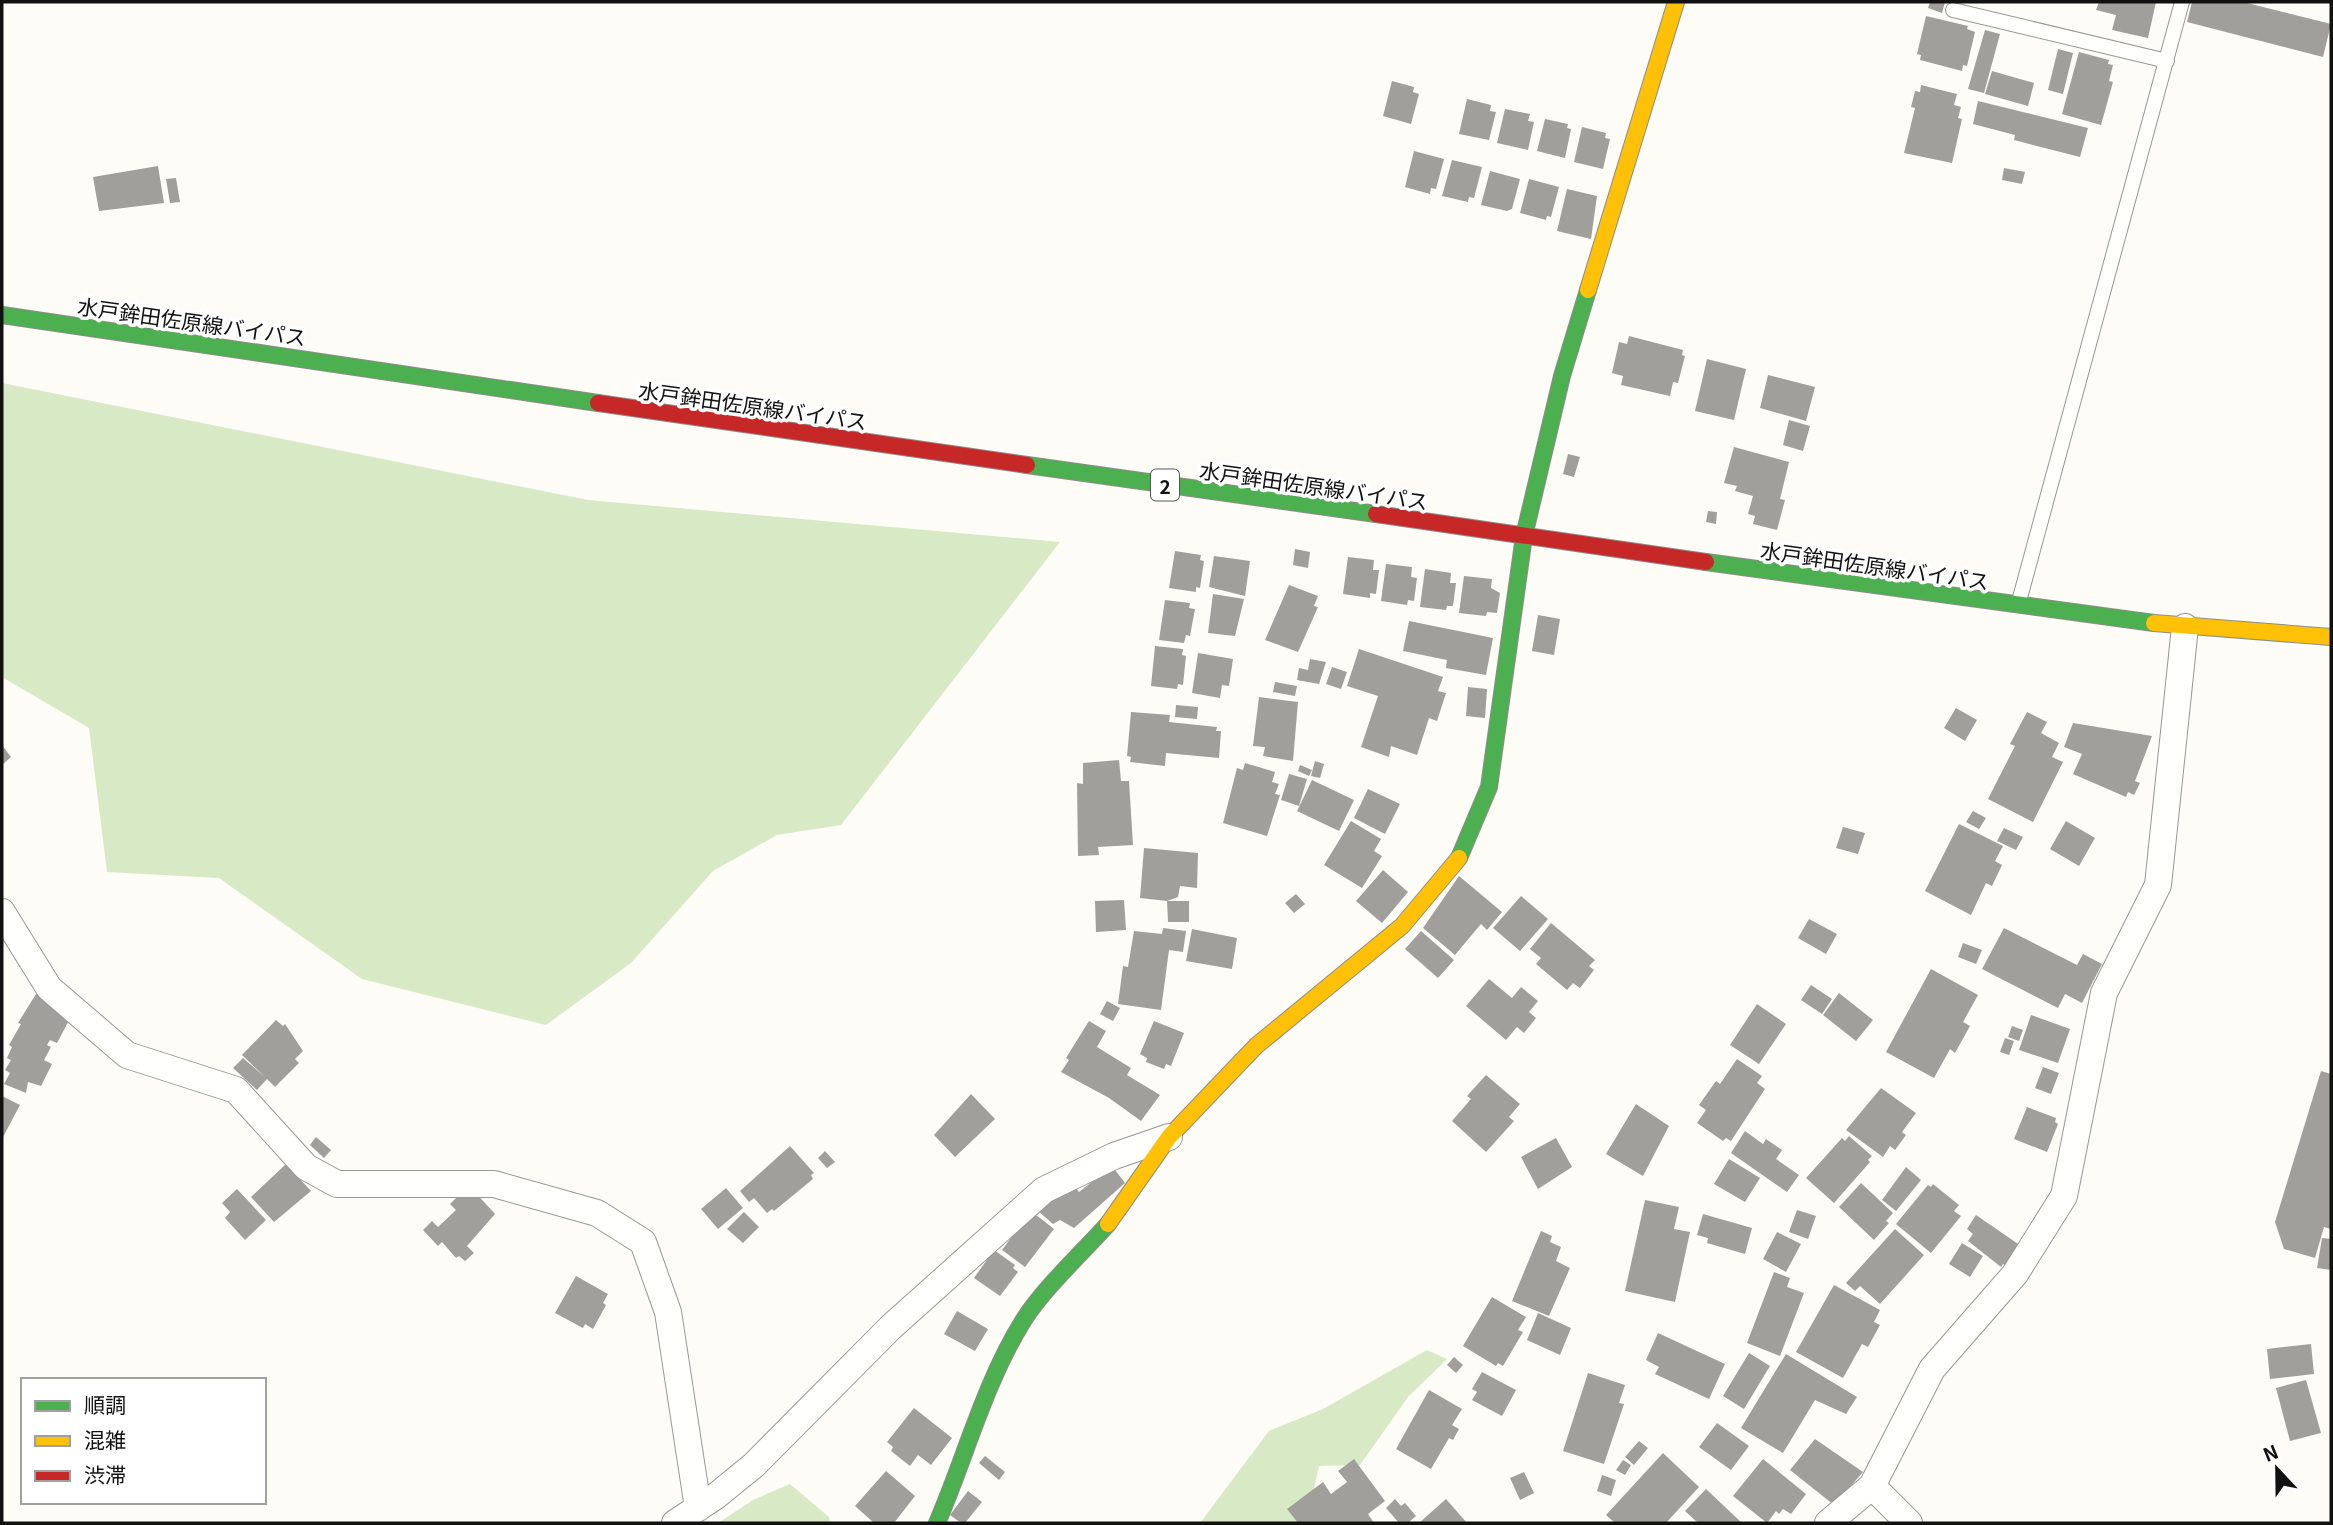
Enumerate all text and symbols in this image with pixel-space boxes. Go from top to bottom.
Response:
street label: 水戸鉾田佐原線バイパス [76,290,308,352]
street label: 水戸鉾田佐原線バイパス [637,374,869,436]
street label: 水戸鉾田佐原線バイパス [1198,454,1430,516]
road number: 2 [1151,470,1179,500]
street label: 水戸鉾田佐原線バイパス [1759,534,1991,596]
legend [21,1378,266,1504]
text: 順調 [84,1389,126,1419]
text: 混雑 [84,1424,126,1454]
north arrow [2242,1434,2312,1504]
text: N [2258,1437,2282,1467]
text: 渋滞 [84,1459,126,1489]

